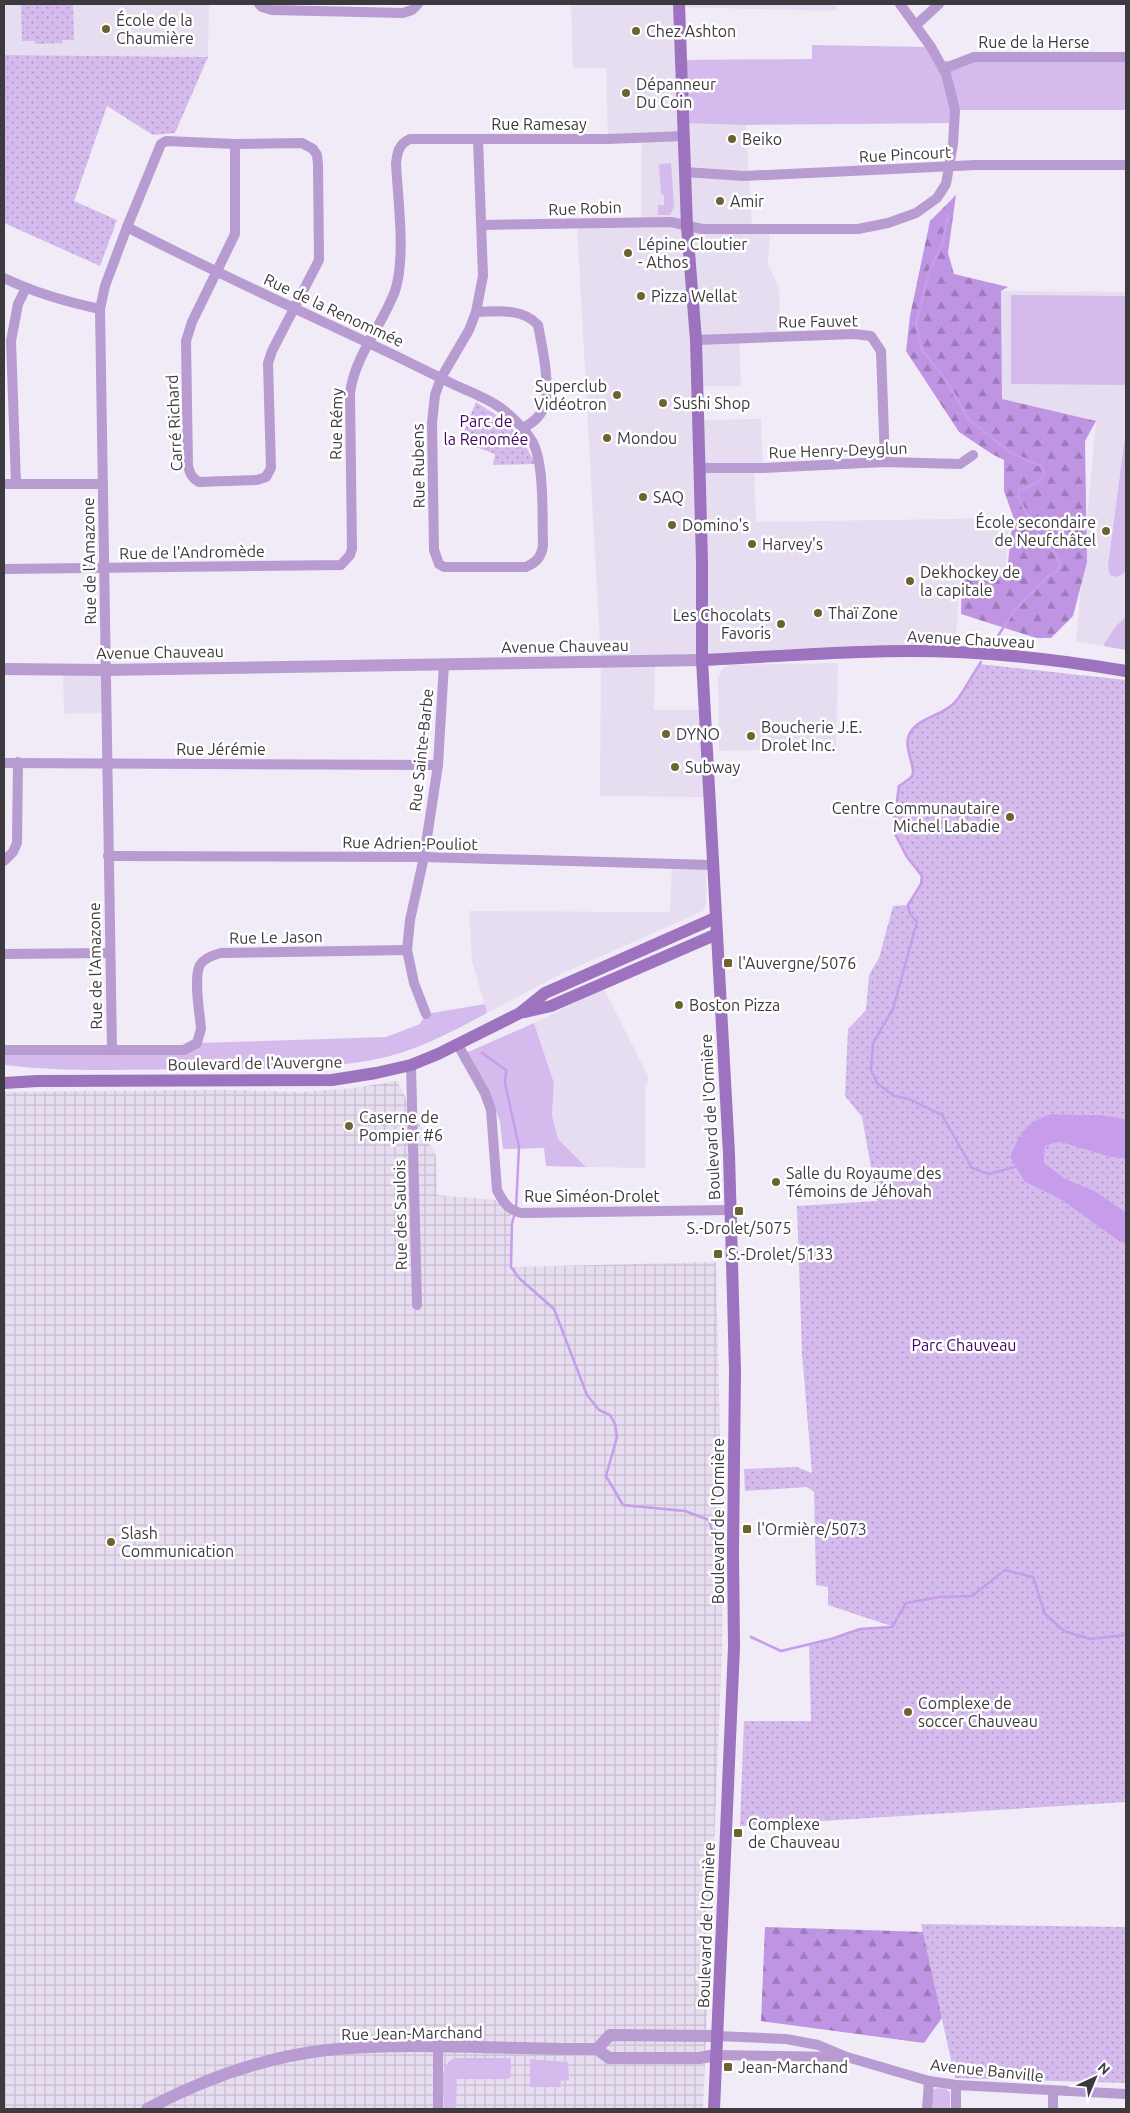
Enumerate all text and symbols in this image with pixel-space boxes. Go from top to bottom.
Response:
place label: École de la Chaumière [116,9,194,47]
place label: Chez Ashton [646,22,736,40]
marker: École de la Chaumière [100,23,112,35]
marker: Chez Ashton [630,25,642,37]
street label: Rue de la Herse [978,33,1090,51]
place label: Dépanneur Du Coin [636,75,716,111]
marker: Dépanneur Du Coin [620,87,632,99]
street label: Rue Ramesay [491,115,587,133]
place label: Beiko [742,130,782,148]
marker: Beiko [726,133,738,145]
street label: Rue Pincourt [858,143,952,165]
place label: Amir [730,192,764,210]
marker: Amir [714,195,726,207]
street label: Rue Robin [548,198,622,218]
place label: Lépine Cloutier - Athos [638,235,747,271]
marker: Lépine Cloutier - Athos [622,247,634,259]
street label: Rue de la Renommée [261,270,407,350]
place label: Pizza Wellat [651,287,738,305]
marker: Pizza Wellat [635,290,647,302]
street label: Rue Fauvet [778,311,859,331]
street label: Carré Richard [162,374,186,472]
place label: Superclub Vidéotron [534,377,607,413]
street label: Rue Rémy [326,388,346,460]
marker: Superclub Vidéotron [611,389,623,401]
place label: Sushi Shop [673,394,750,412]
marker: Sushi Shop [657,397,669,409]
park label: Parc de la Renomée [444,412,528,448]
street label: Rue Rubens [408,423,428,509]
place label: Mondou [617,429,677,447]
marker: Mondou [601,432,613,444]
street label: Rue Henry-Deyglun [768,439,908,461]
place label: SAQ [653,488,684,506]
marker: SAQ [637,491,649,503]
street label: Rue de l'Amazone [79,497,99,625]
place label: École secondaire de Neufchâtel [976,511,1096,549]
place label: Domino's [682,516,749,534]
marker: Domino's [666,519,678,531]
marker: École secondaire de Neufchâtel [1100,525,1112,537]
place label: Harvey's [762,535,823,553]
marker: Harvey's [746,538,758,550]
street label: Rue de l'Andromède [119,542,265,562]
place label: Dekhockey de la capitale [920,563,1020,599]
marker: Dekhockey de la capitale [904,575,916,587]
place label: Thaï Zone [828,604,898,622]
place label: Les Chocolats Favoris [673,606,771,642]
marker: Thaï Zone [812,607,824,619]
marker: Les Chocolats Favoris [775,618,787,630]
street label: Avenue Chauveau [907,627,1035,651]
street label: Avenue Chauveau [501,636,629,656]
street label: Avenue Chauveau [96,642,224,662]
street label: Rue Sainte-Barbe [406,688,436,812]
place label: Boucherie J.E. Drolet Inc. [761,718,862,754]
place label: DYNO [676,725,720,743]
marker: DYNO [660,728,672,740]
marker: Boucherie J.E. Drolet Inc. [745,730,757,742]
street label: Rue Jérémie [176,740,266,758]
place label: Subway [685,758,740,776]
marker: Subway [669,761,681,773]
place label: Centre Communautaire Michel Labadie [832,799,1000,835]
marker: Centre Communautaire Michel Labadie [1004,811,1016,823]
street label: Rue Adrien-Pouliot [342,833,479,853]
street label: Rue de l'Amazone [85,902,105,1030]
street label: Rue Le Jason [229,927,323,947]
place label: l'Auvergne/5076 [738,954,856,972]
marker: l'Auvergne/5076 [722,957,734,969]
place label: Boston Pizza [689,996,780,1014]
marker: Boston Pizza [673,999,685,1011]
street label: Boulevard de l'Ormière [697,1033,723,1201]
street label: Boulevard de l'Auvergne [167,1052,343,1074]
place label: Caserne de Pompier #6 [359,1108,443,1144]
marker: Caserne de Pompier #6 [343,1120,355,1132]
street label: Rue des Saulois [390,1160,410,1270]
place label: Salle du Royaume des Témoins de Jéhovah [786,1164,941,1200]
marker: Salle du Royaume des Témoins de Jéhovah [770,1176,782,1188]
street label: Rue Siméon-Drolet [524,1187,661,1205]
marker: S.-Drolet/5075 [733,1205,745,1217]
place label: S.-Drolet/5075 [686,1219,792,1237]
place label: S.-Drolet/5133 [728,1245,833,1263]
marker: S.-Drolet/5133 [712,1248,724,1260]
park label: Parc Chauveau [911,1336,1017,1354]
street label: Boulevard de l'Ormière [709,1438,727,1604]
place label: l'Ormière/5073 [757,1520,867,1538]
marker: l'Ormière/5073 [741,1523,753,1535]
place label: Slash Communication [121,1524,234,1560]
marker: Slash Communication [105,1536,117,1548]
place label: Complexe de soccer Chauveau [918,1694,1038,1730]
marker: Complexe de soccer Chauveau [902,1706,914,1718]
place label: Complexe de Chauveau [748,1815,840,1851]
marker: Complexe de Chauveau [732,1827,744,1839]
street label: Boulevard de l'Ormière [694,1842,718,2008]
street label: Rue Jean-Marchand [341,2023,483,2043]
north arrow [1070,2053,1120,2103]
street label: Avenue Banville [929,2055,1045,2085]
place label: Jean-Marchand [738,2058,848,2076]
text: N [1095,2059,1113,2078]
marker: Jean-Marchand [722,2061,734,2073]

